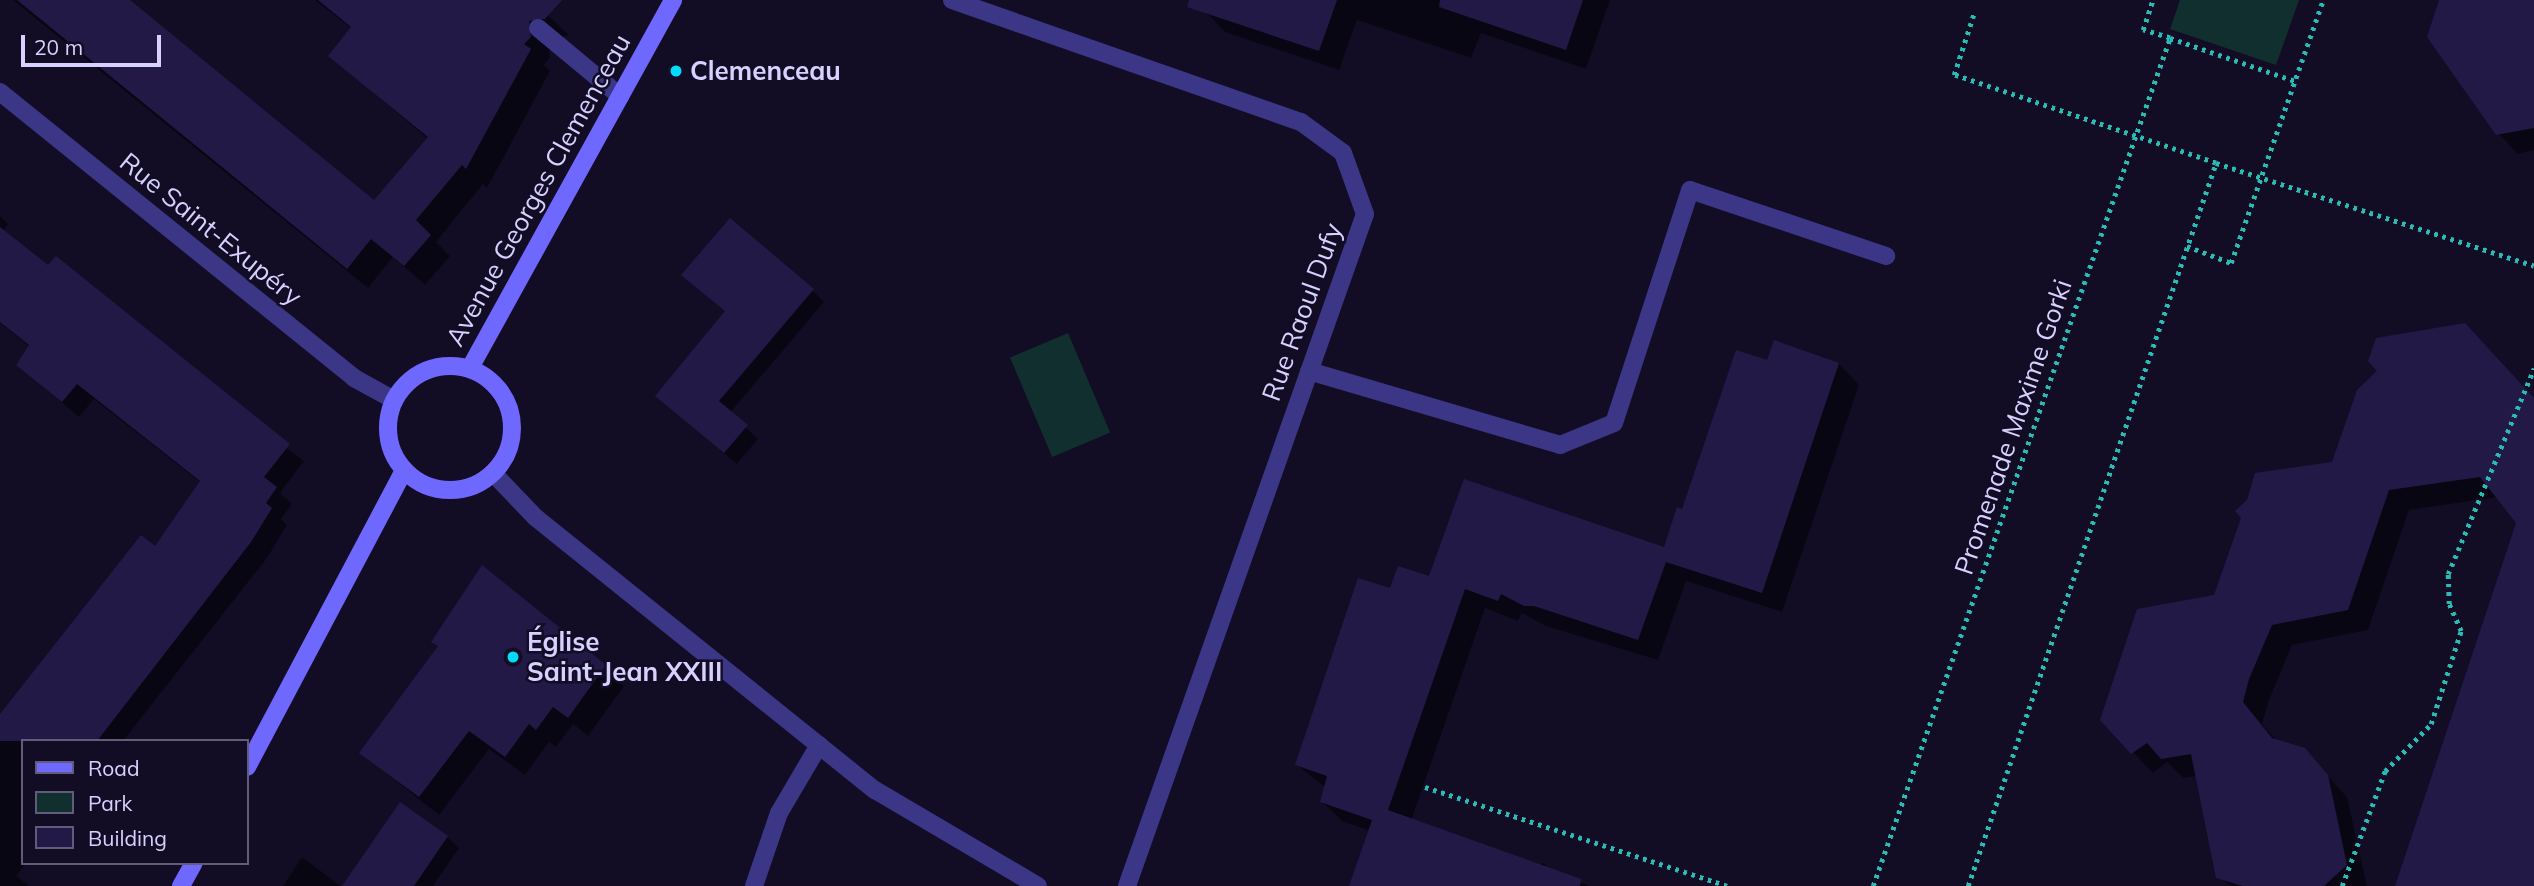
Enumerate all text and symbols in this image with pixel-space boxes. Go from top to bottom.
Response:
scale bar [24,21,164,65]
street label: Avenue Georges Clemenceau [439,29,637,351]
text: 20 m [34,34,83,60]
place label: Clemenceau [690,55,841,87]
marker: Clemenceau [668,63,684,79]
street label: Rue Saint-Exupéry [114,146,308,312]
street label: Rue Raoul Dufy [1255,219,1349,405]
street label: Promenade Maxime Gorki [1948,275,2078,579]
place label: Église Saint-Jean XXIII [527,626,722,688]
marker: Église Saint-Jean XXIII [505,649,521,665]
legend [21,739,248,865]
text: Road [88,755,139,781]
text: Park [88,790,132,816]
text: Building [88,825,167,851]

